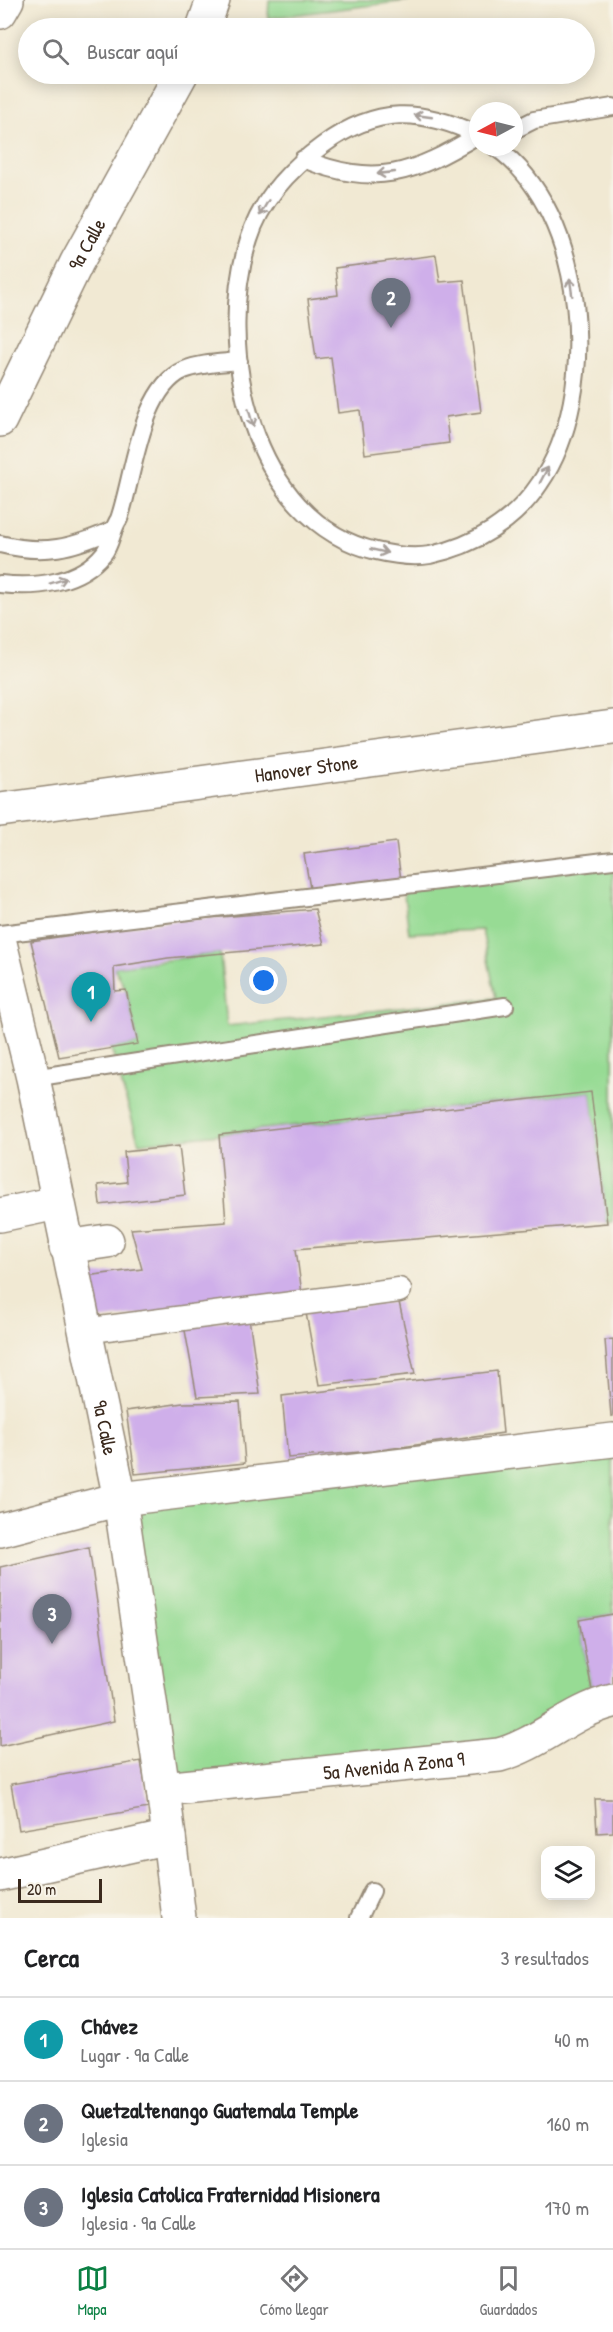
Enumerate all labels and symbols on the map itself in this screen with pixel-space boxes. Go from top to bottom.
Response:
north arrow [469,102,523,156]
one-way arrow [414,111,433,122]
one-way arrow [377,168,397,179]
one-way arrow [257,199,269,216]
street label: 9a Calle [61,213,112,274]
one-way arrow [565,277,576,297]
pin: 2 [372,278,410,328]
one-way arrow [246,408,257,427]
one-way arrow [539,467,550,485]
one-way arrow [370,546,389,558]
one-way arrow [48,575,67,586]
street label: Hanover Stone [253,748,359,788]
your location [249,966,278,995]
pin: 1 [72,972,110,1022]
street label: 9a Calle [87,1398,125,1457]
pin: 3 [32,1594,72,1644]
street label: 5a Avenida A Zona 9 [322,1745,466,1786]
scale bar [18,1876,102,1904]

